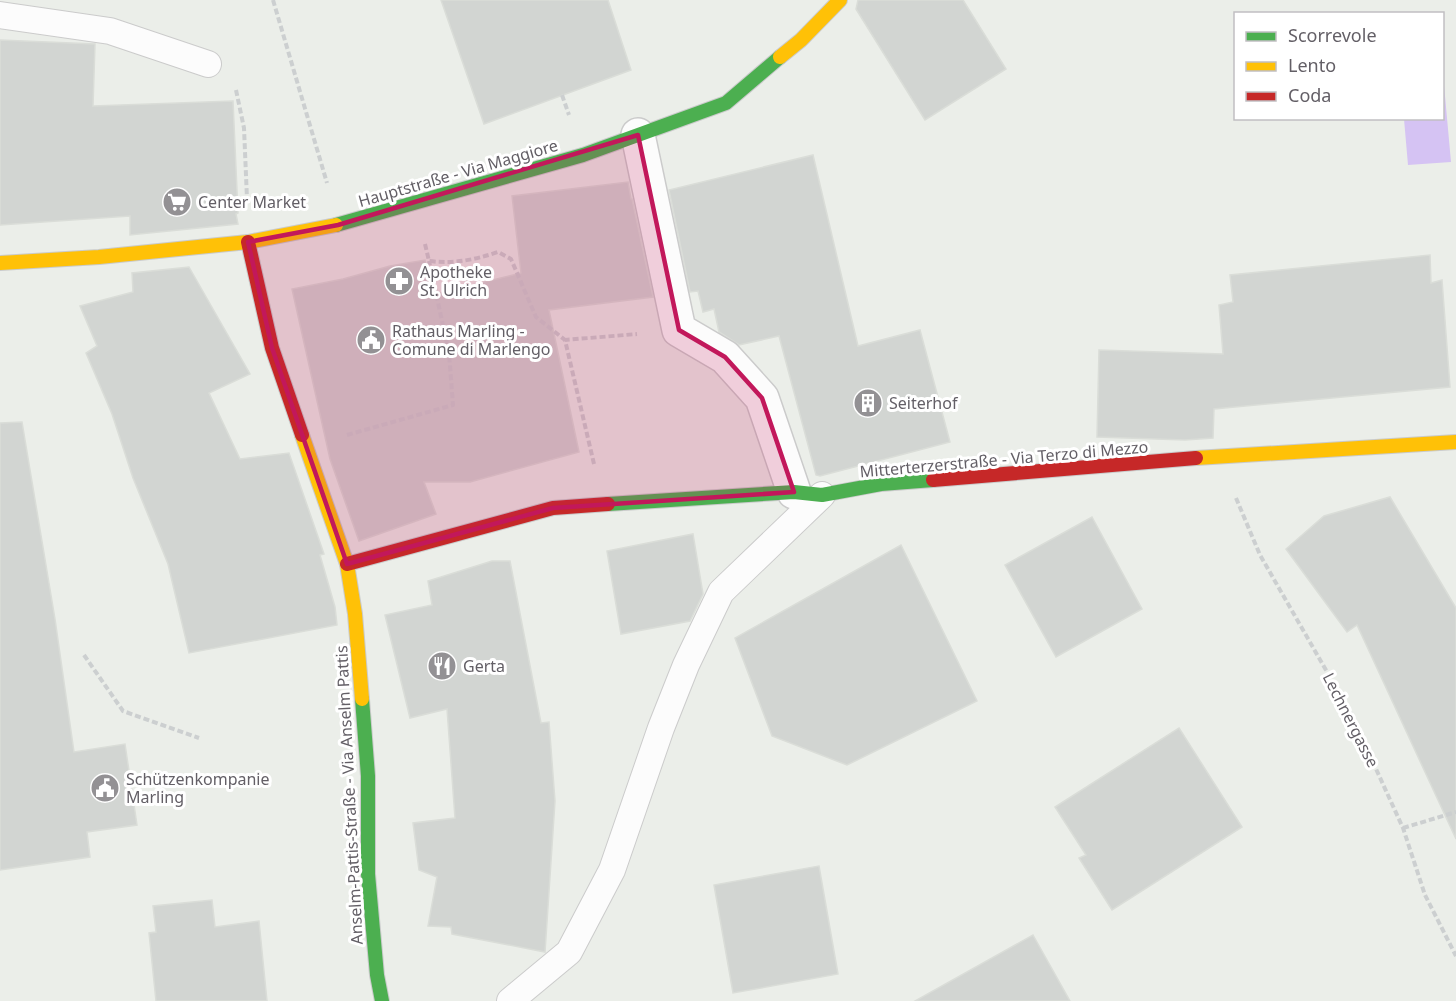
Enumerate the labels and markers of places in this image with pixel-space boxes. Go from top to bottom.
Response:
supermarket icon: Center Market [161,186,193,218]
place label: Center Market [198,191,306,213]
place label: Apotheke St. Ulrich [420,261,492,301]
pharmacy icon: Apotheke St. Ulrich [383,265,415,297]
place label: Rathaus Marling - Comune di Marlengo [392,320,551,360]
public building icon: Rathaus Marling - Comune di Marlengo [355,324,387,356]
building icon: Seiterhof [852,387,884,419]
place label: Seiterhof [889,392,959,414]
restaurant icon: Gerta [426,650,458,682]
place label: Gerta [463,655,505,677]
place label: Schützenkompanie Marling [126,768,270,808]
public building icon: Schützenkompanie Marling [89,772,121,804]

